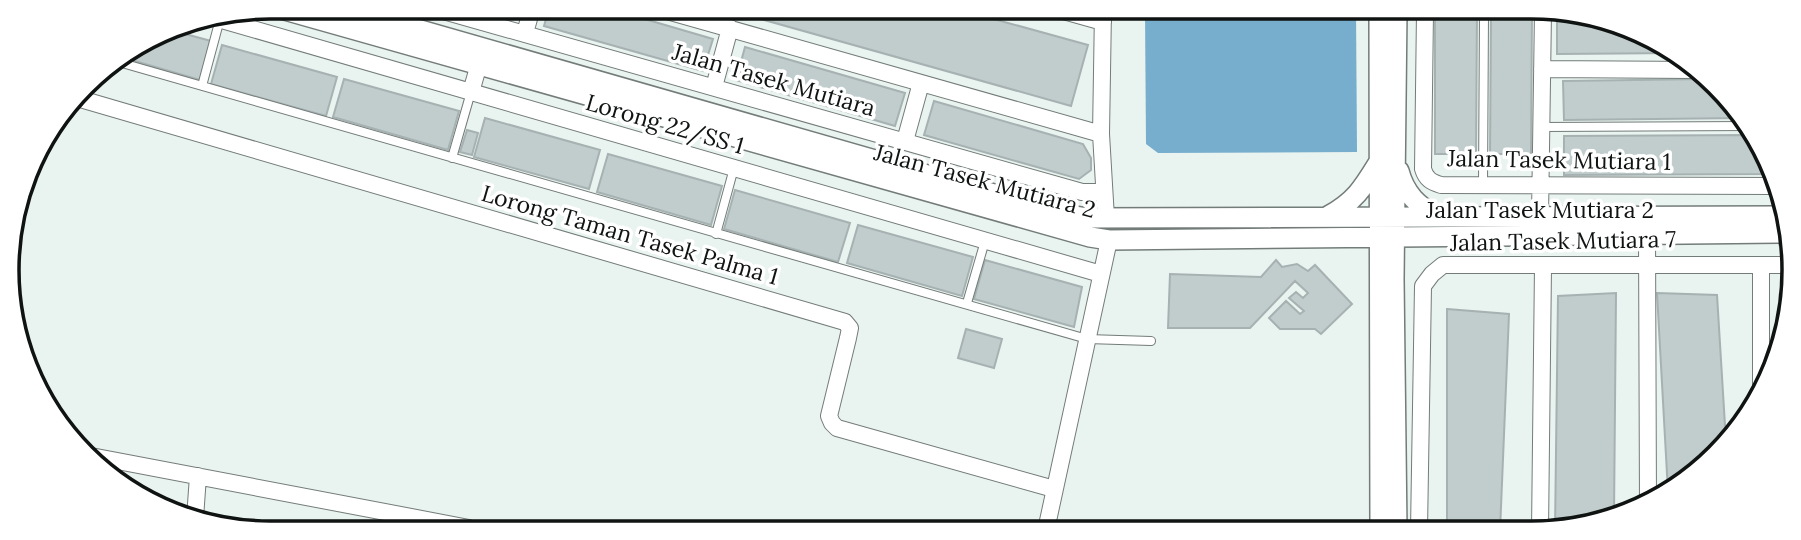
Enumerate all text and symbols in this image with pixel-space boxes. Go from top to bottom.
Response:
street label: Jalan Tasek Mutiara [668,36,879,122]
street label: Lorong 22/SS 1 [582,87,748,161]
street label: Jalan Tasek Mutiara 2 [870,137,1099,224]
street label: Jalan Tasek Mutiara 1 [1446,143,1671,176]
street label: Lorong Taman Tasek Palma 1 [478,178,782,291]
street label: Jalan Tasek Mutiara 2 [1425,195,1654,224]
street label: Jalan Tasek Mutiara 7 [1449,224,1677,257]

